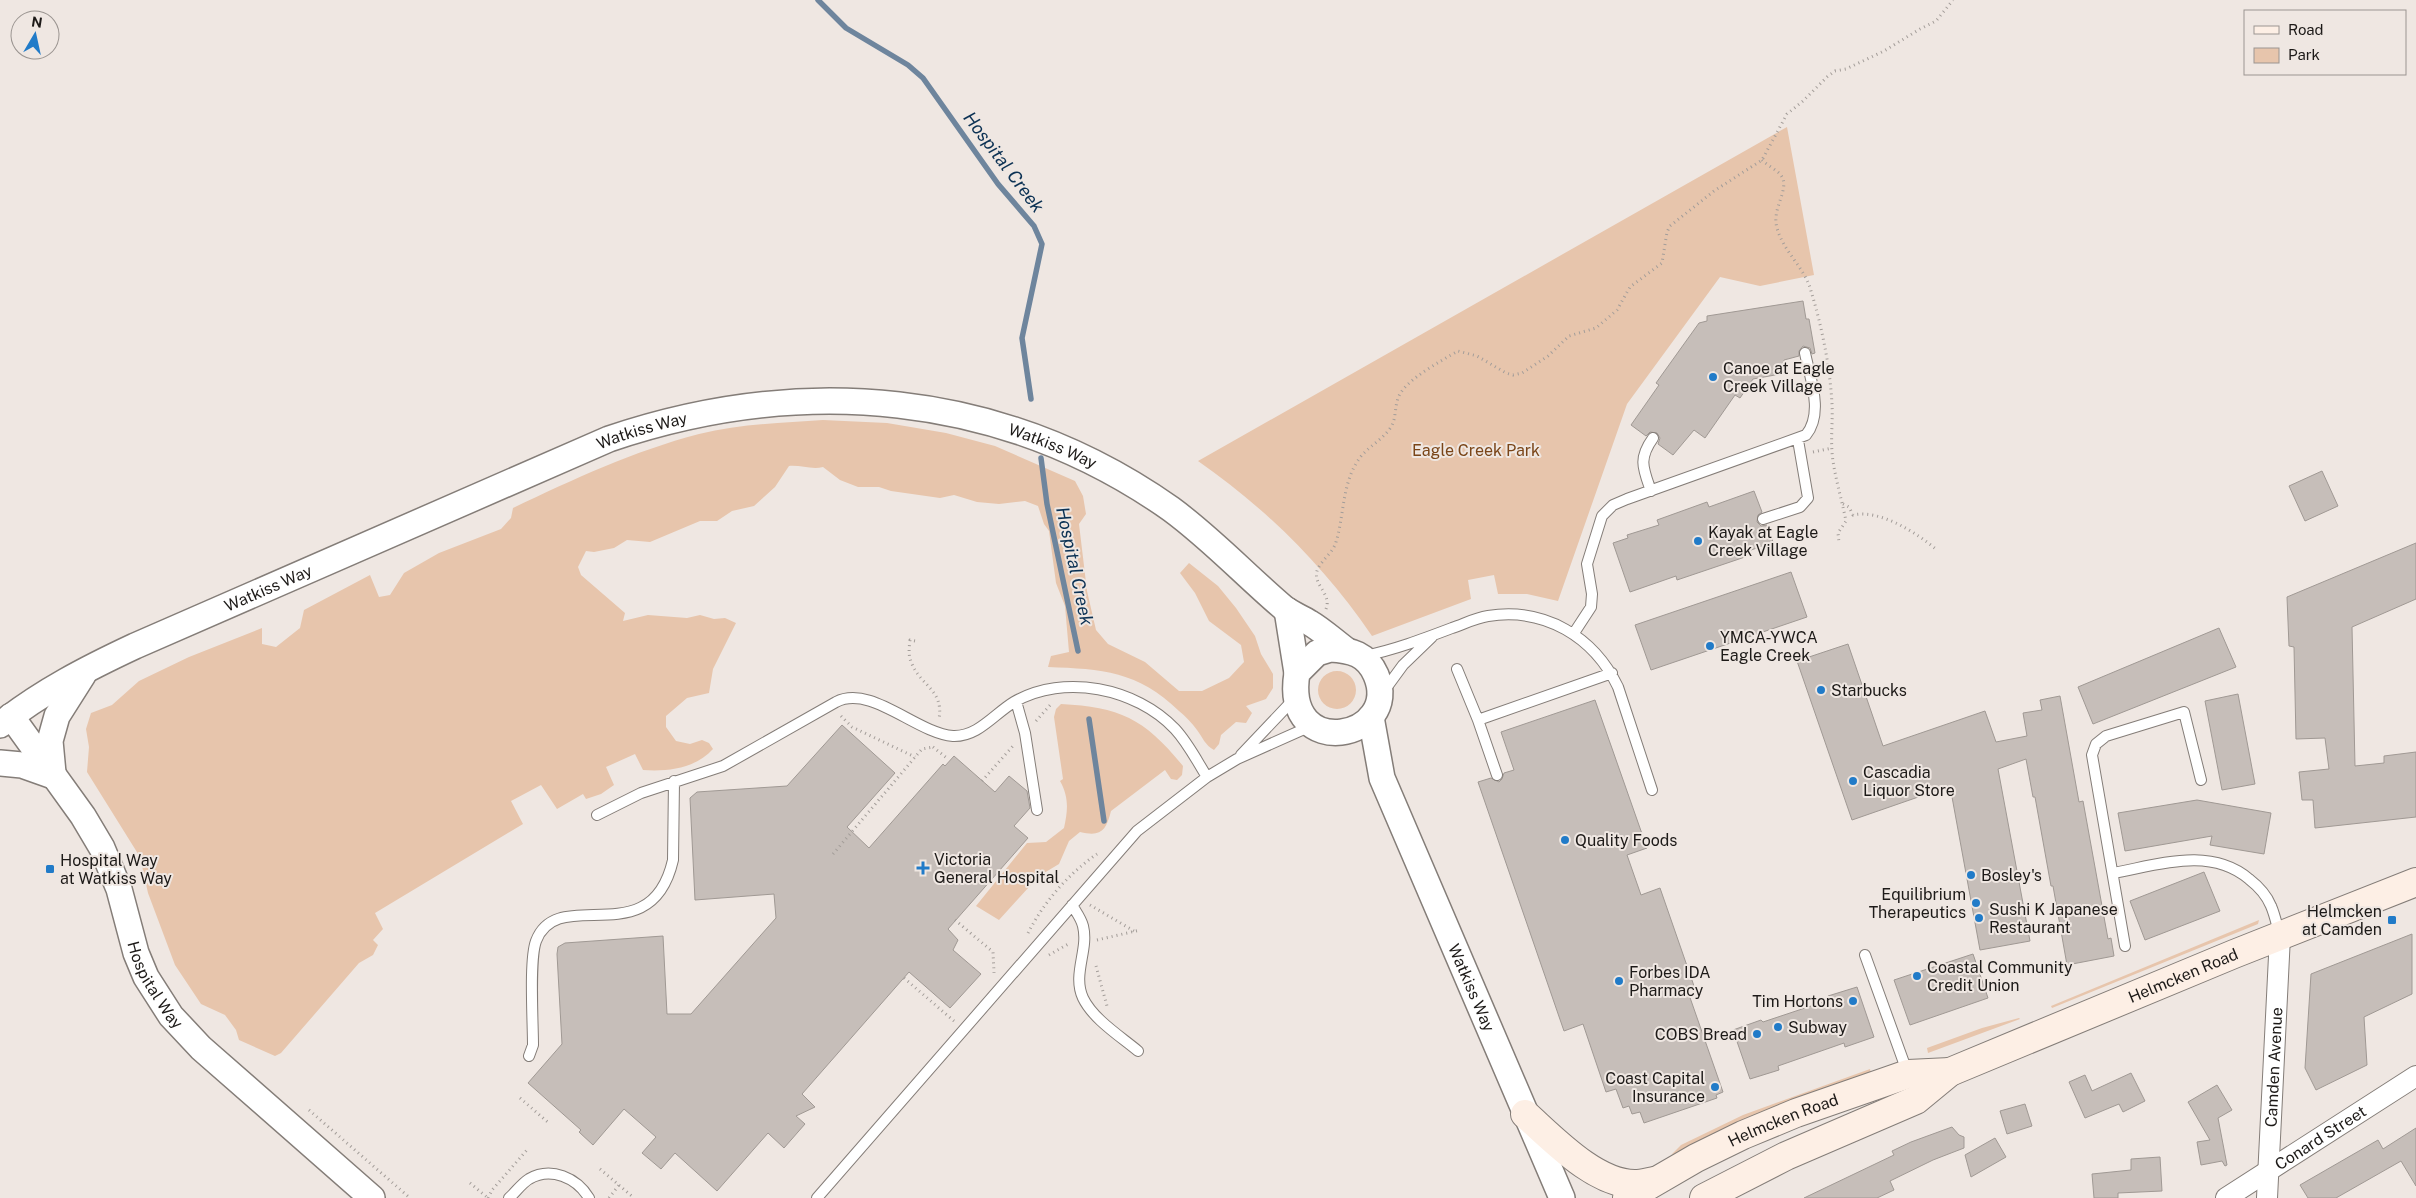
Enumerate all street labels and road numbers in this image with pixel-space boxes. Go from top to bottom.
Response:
street label: Watkiss Way [593,408,689,453]
street label: Watkiss Way [1006,419,1100,472]
street label: Watkiss Way [221,560,315,615]
street label: Hospital Way [124,939,188,1033]
street label: Watkiss Way [1445,941,1499,1035]
street label: Helmcken Road [2125,944,2241,1006]
street label: Camden Avenue [2261,1007,2286,1128]
street label: Helmcken Road [1725,1090,1841,1150]
street label: Conard Street [2271,1101,2369,1174]

